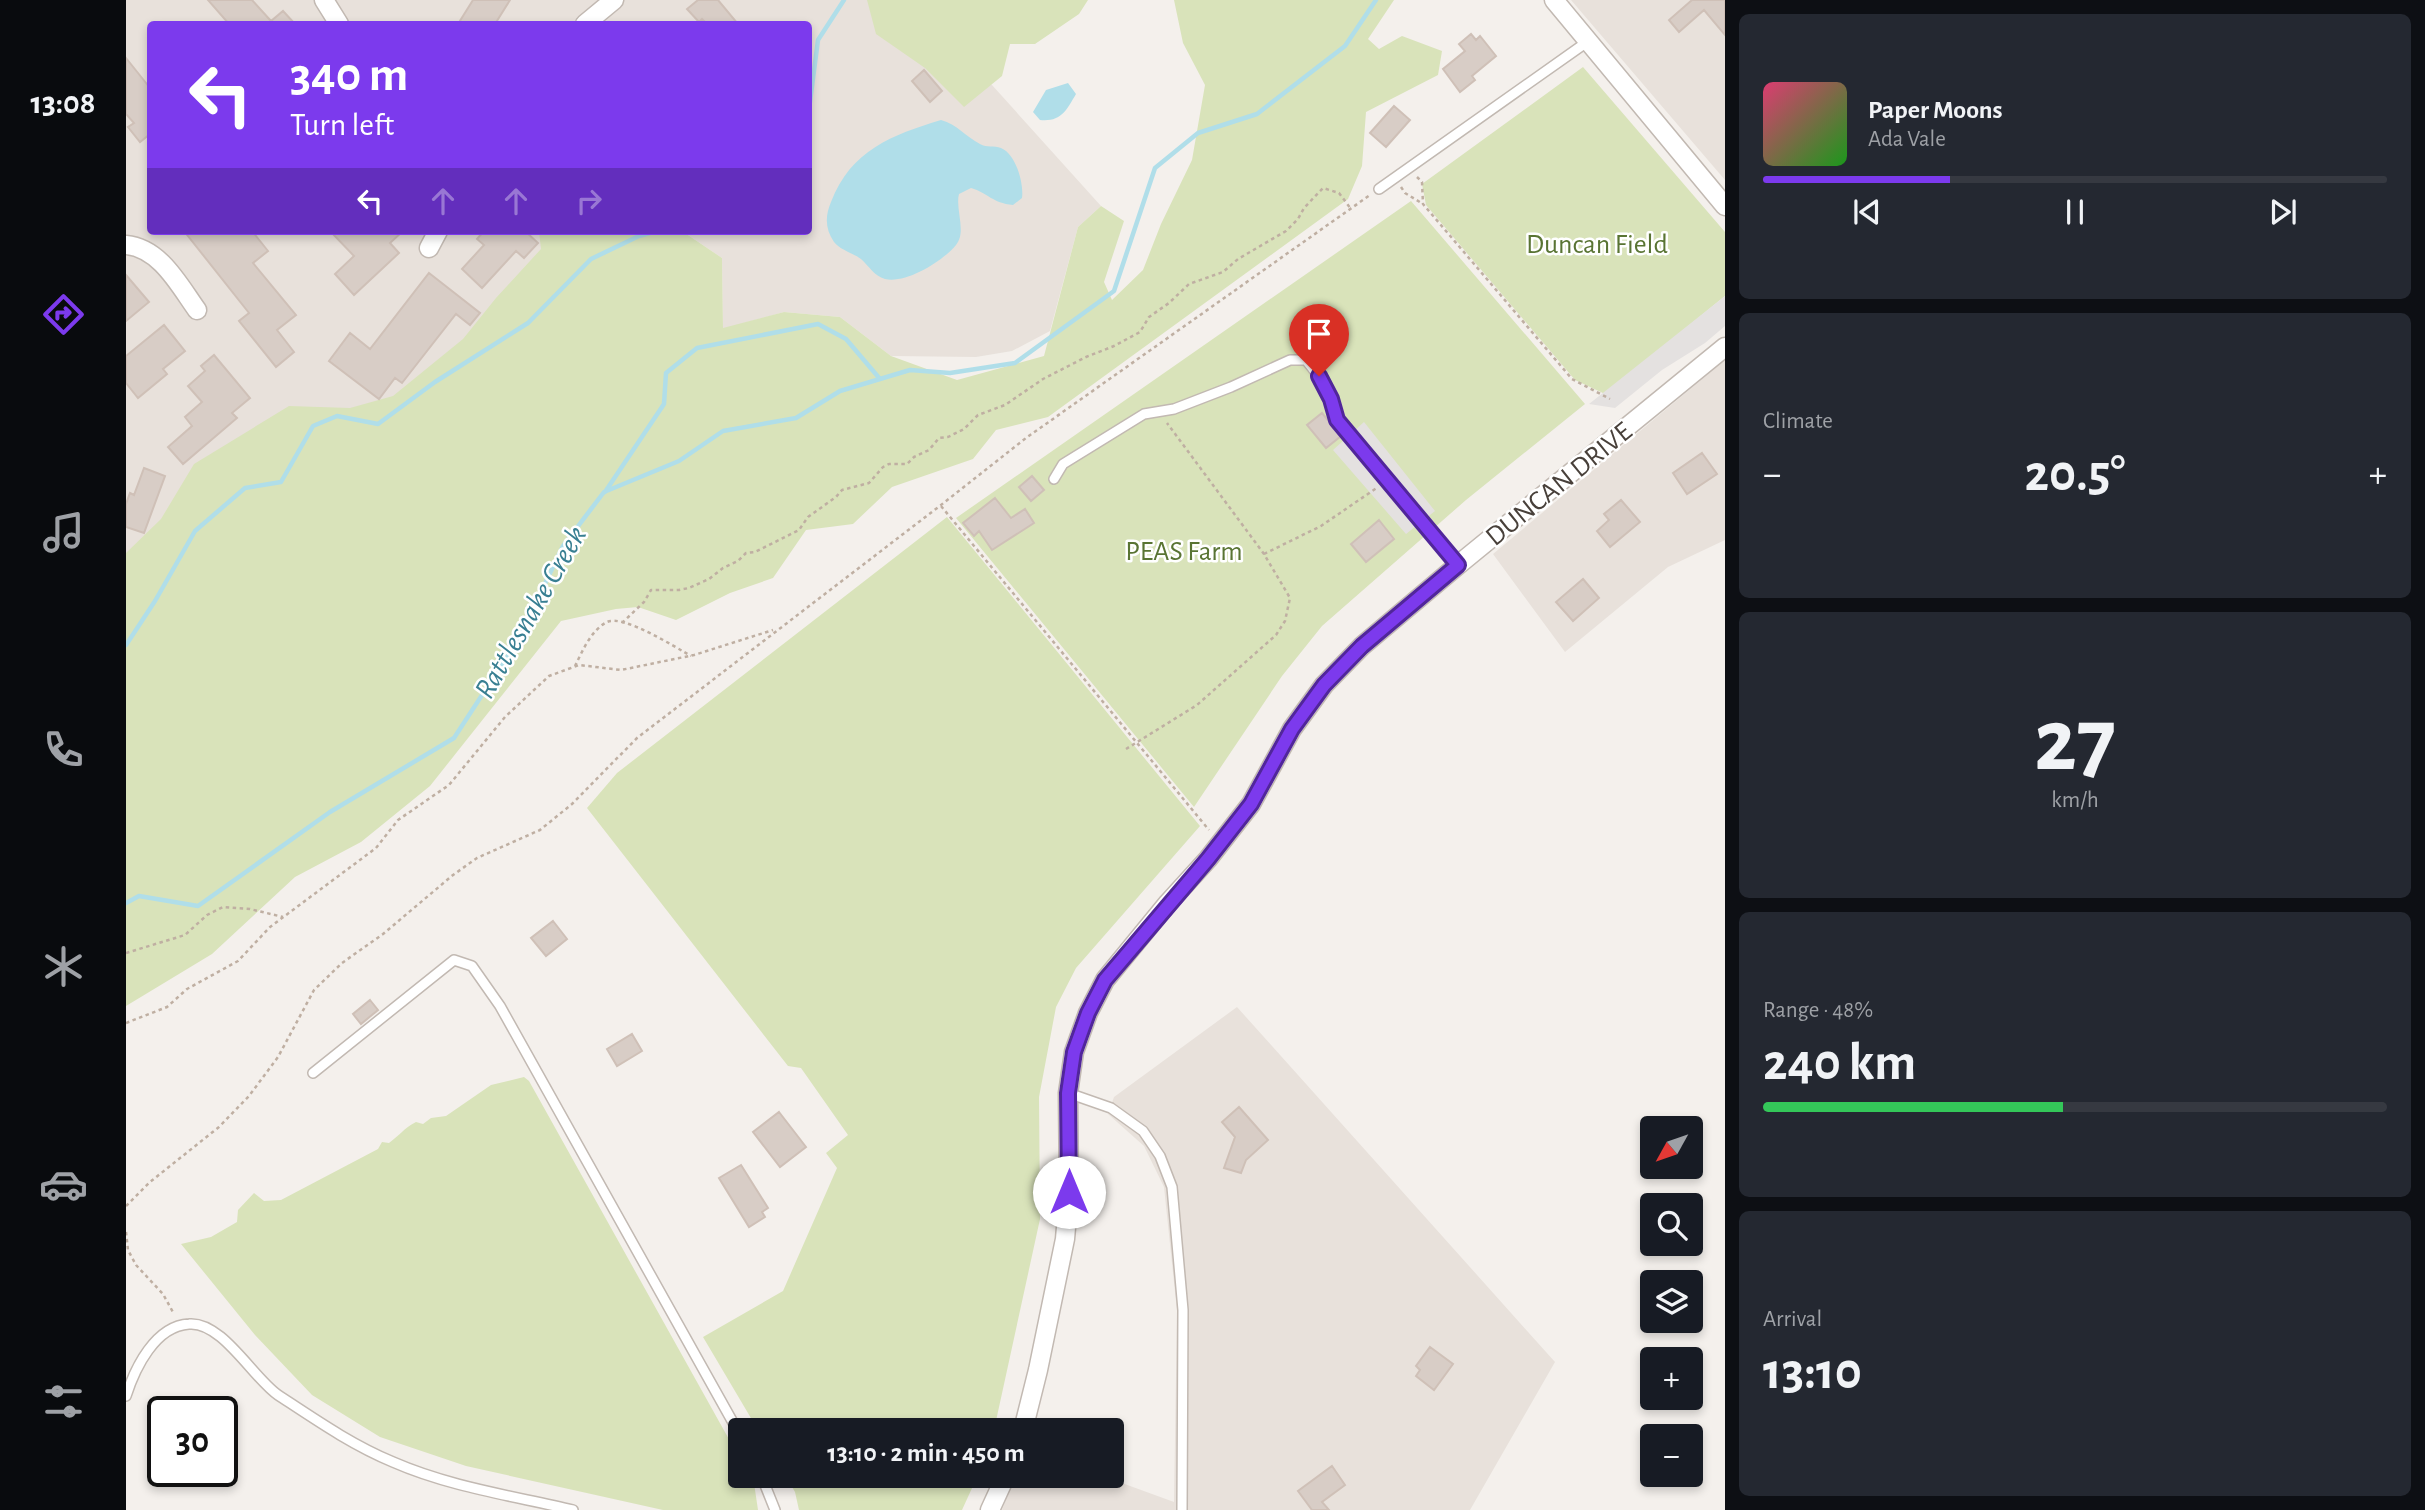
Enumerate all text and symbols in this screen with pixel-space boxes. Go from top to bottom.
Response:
icon: left [175,49,266,140]
text: 340 m [290,51,408,100]
text: 13:08 [30,87,96,119]
text: Paper Moons [1868,97,2003,123]
text: Turn left [290,109,394,141]
text: Ada Vale [1868,128,1946,151]
icon: left [351,182,389,220]
icon: ahead [424,182,462,220]
icon: ahead [497,182,535,220]
icon: right [570,182,608,220]
icon: previous [1848,193,1886,231]
icon: pause [2056,193,2094,231]
icon: next [2264,193,2302,231]
park label: Duncan Field [1526,231,1668,259]
icon: directions [39,290,88,339]
pin [1289,304,1349,376]
icon: arrive [1300,315,1338,353]
text: Climate [1763,410,1833,433]
street label: DUNCAN DRIVE [1481,417,1638,552]
text: 20.5° [2024,448,2126,500]
text: − [1763,456,1781,494]
text: + [2369,456,2387,494]
icon: music [39,508,88,557]
water label: Rattlesnake Creek [470,521,592,704]
park label: PEAS Farm [1125,538,1243,566]
text: 27 [2034,696,2116,787]
icon: phone [39,725,88,774]
text: km/h [2051,789,2099,812]
icon: climate [39,942,88,991]
text: Range · 48% [1763,999,1873,1022]
text: 240 km [1763,1037,1916,1089]
north arrow [1640,1116,1703,1180]
map controls [1640,1116,1703,1487]
position arrow [1032,1155,1106,1229]
icon: car [39,1160,88,1209]
button: search [1640,1193,1703,1256]
button: layers [1640,1270,1703,1333]
text: Arrival [1763,1308,1822,1331]
text: 13:10 [1763,1346,1862,1398]
button: + [1640,1347,1703,1410]
icon: filters [39,1377,88,1426]
speed limit sign: 30 [147,1396,238,1487]
button: − [1640,1424,1703,1487]
text: 13:10 · 2 min · 450 m [827,1440,1025,1466]

